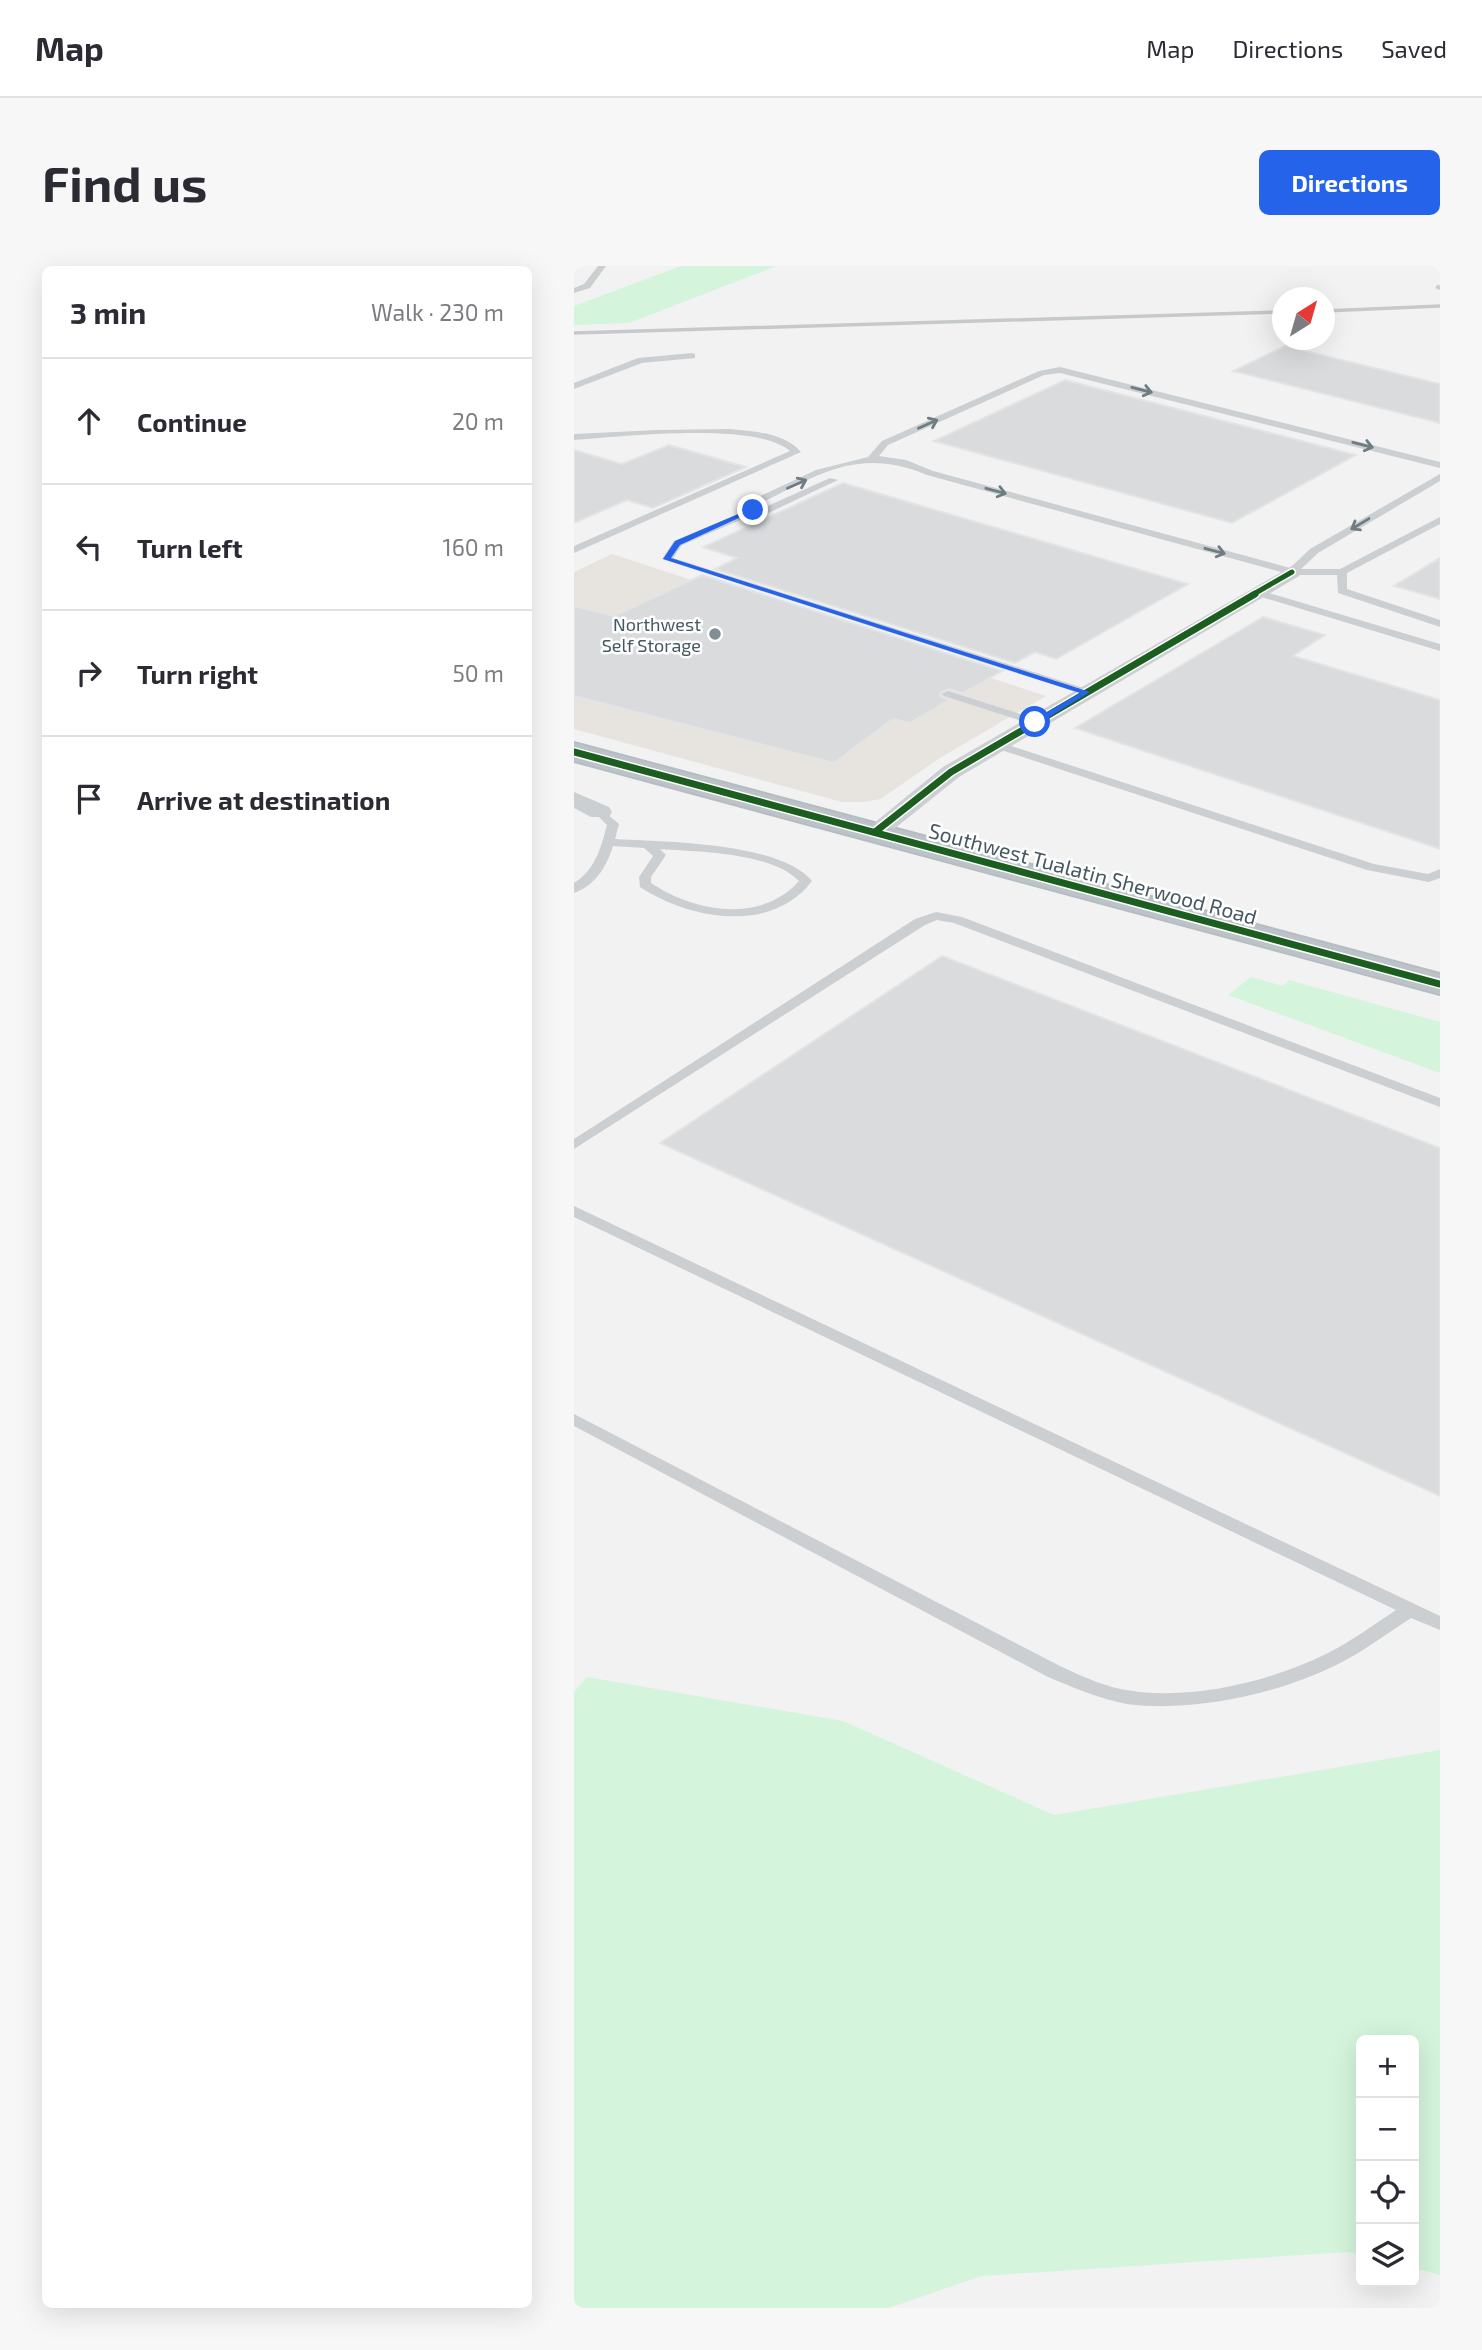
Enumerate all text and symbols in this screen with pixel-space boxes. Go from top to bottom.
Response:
text: Map [35,28,104,68]
text: Map [1146,34,1194,63]
text: Directions [1232,34,1343,63]
text: Saved [1381,34,1447,63]
button: Directions [1259,150,1440,215]
text: Find us [42,153,207,212]
north arrow [1272,287,1335,350]
text: 3 min [70,294,146,330]
text: Walk · 230 m [371,298,504,326]
one-way arrow [1131,384,1153,397]
icon: ahead [70,402,108,440]
text: Continue [137,406,247,437]
text: 20 m [452,407,504,435]
one-way arrow [917,417,939,430]
one-way arrow [1351,439,1374,452]
one-way arrow [786,477,807,490]
one-way arrow [984,485,1007,498]
route end [737,494,768,525]
one-way arrow [1351,517,1371,531]
icon: left [70,528,108,566]
text: Turn left [137,532,243,563]
text: 160 m [443,533,504,561]
one-way arrow [1204,545,1226,558]
place label: Northwest Self Storage [602,613,701,656]
marker: Northwest Self Storage [707,626,723,642]
icon: right [70,654,108,692]
text: Turn right [137,658,258,689]
text: 50 m [453,659,504,687]
route start [1019,706,1050,737]
icon: arrive [70,780,108,818]
text: Arrive at destination [137,784,390,815]
street label: Southwest Tualatin Sherwood Road [926,817,1260,929]
map controls [1356,2035,1419,2287]
button: + [1356,2035,1419,2098]
button: − [1356,2098,1419,2161]
button: locate [1356,2161,1419,2224]
button: layers [1356,2224,1419,2287]

